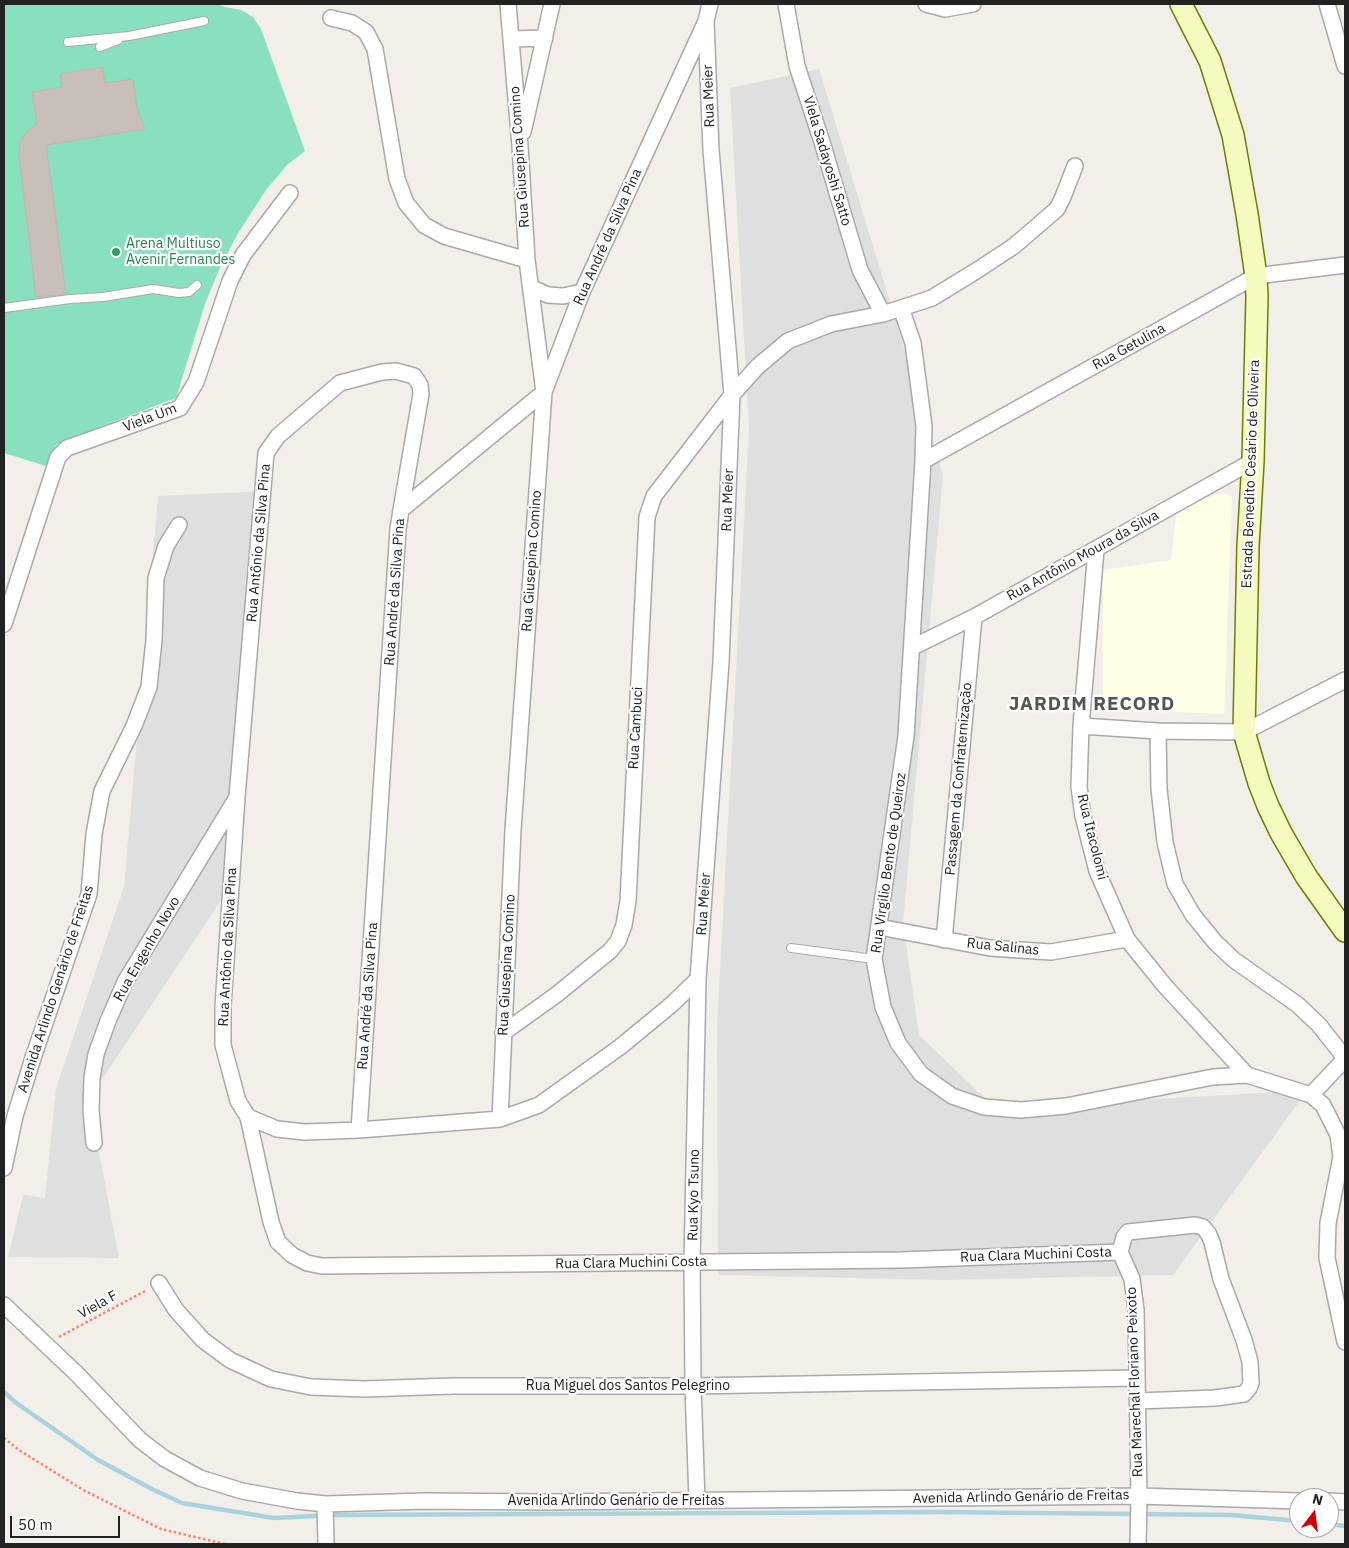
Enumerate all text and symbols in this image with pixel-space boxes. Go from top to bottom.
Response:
street label: Rua Meier [700,64,718,128]
street label: Rua Giusepina Comino [507,86,533,228]
street label: Viela Sadayoshi Satto [799,94,855,228]
street label: Rua André da Silva Pina [570,166,646,308]
place label: Arena Multiuso Avenir Fernandes [126,236,235,268]
marker: Arena Multiuso Avenir Fernandes [110,246,122,258]
street label: Rua Getulina [1090,320,1168,374]
street label: Estrada Benedito Cesário de Oliveira [1239,359,1263,589]
street label: Viela Um [121,400,179,436]
street label: Rua Antônio da Silva Pina [244,463,274,623]
street label: Rua Meier [719,468,737,532]
street label: Rua Giusepina Comino [519,490,545,632]
street label: Rua Antônio Moura da Silva [1004,507,1162,605]
street label: Rua André da Silva Pina [381,518,409,666]
street label: Passagem da Confraternização [942,682,976,876]
street label: Rua Cambuci [625,686,647,770]
district label: JARDIM RECORD [1007,694,1177,716]
street label: Rua Virgilio Bento de Queiroz [868,772,910,954]
street label: Rua Itacolomi [1073,792,1111,882]
street label: Rua Antônio da Silva Pina [215,867,241,1027]
street label: Rua Meier [693,872,715,936]
street label: Avenida Arlindo Genário de Freitas [15,883,97,1095]
street label: Rua Engenho Novo [110,894,184,1004]
street label: Rua Giusepina Comino [495,894,519,1036]
street label: Rua André da Silva Pina [354,922,382,1070]
street label: Rua Salinas [966,935,1040,959]
street label: Rua Kyo Tsuno [685,1149,703,1241]
street label: Rua Clara Muchini Costa [960,1244,1112,1266]
street label: Rua Clara Muchini Costa [555,1253,707,1273]
street label: Viela F [76,1287,120,1323]
street label: Rua Marechal Floriano Peixoto [1123,1287,1147,1477]
street label: Rua Miguel dos Santos Pelegrino [526,1378,730,1394]
street label: Avenida Arlindo Genário de Freitas [912,1487,1130,1507]
north arrow [1289,1488,1339,1538]
text: N [1310,1489,1325,1509]
street label: Avenida Arlindo Genário de Freitas [508,1493,724,1509]
scale bar [12,1506,122,1538]
text: 50 m [18,1515,53,1534]

